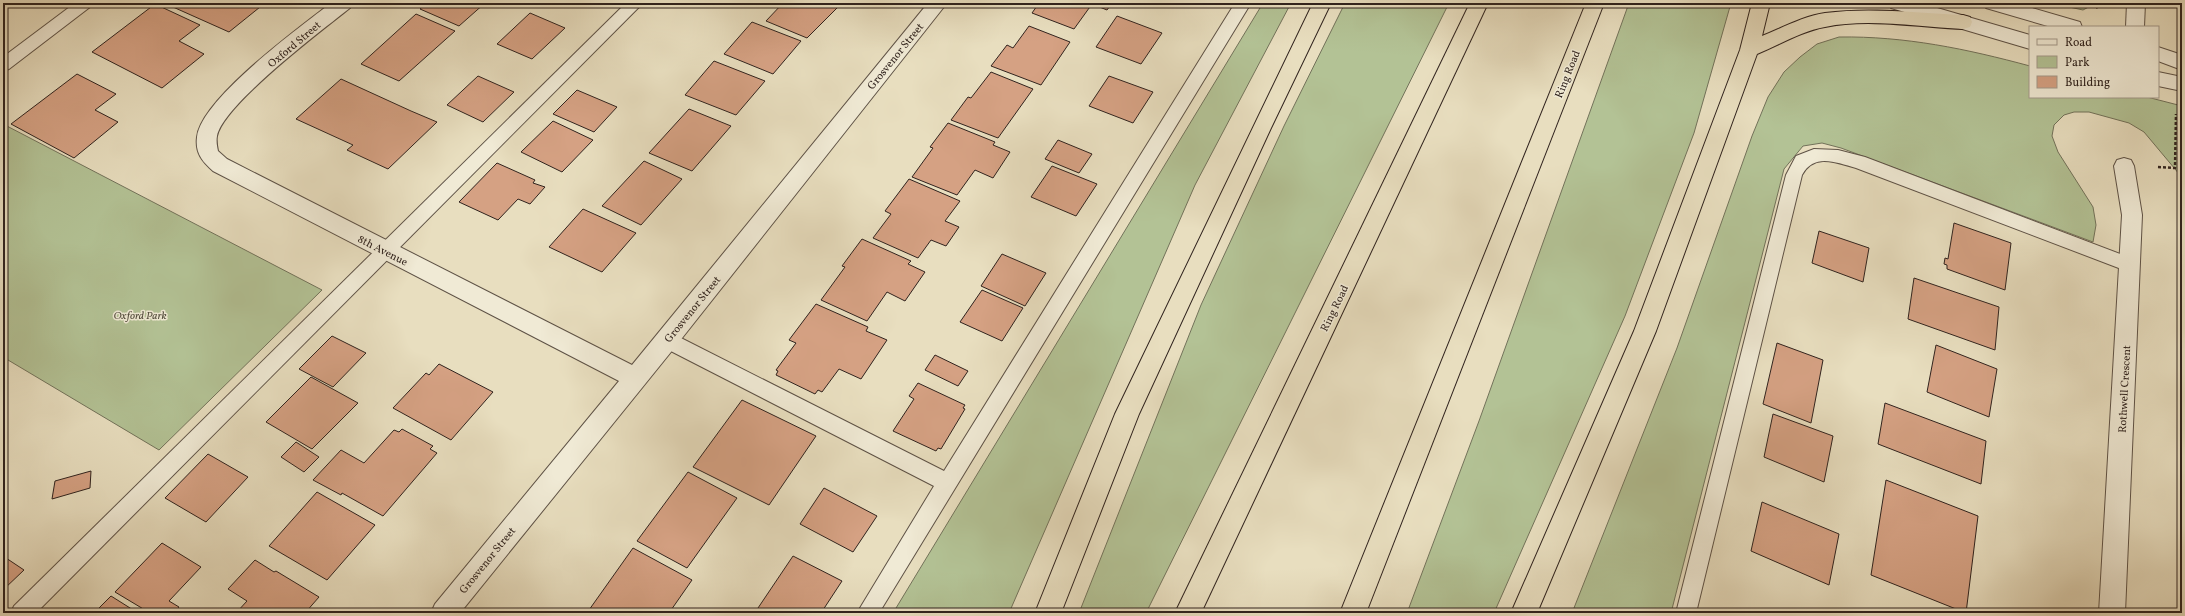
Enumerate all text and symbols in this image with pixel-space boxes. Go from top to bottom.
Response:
street label: Oxford Street [265,18,325,72]
street label: Grosvenor Street [865,20,928,94]
legend [2029,26,2159,98]
text: Road [2065,35,2092,51]
street label: Ring Road [1552,49,1585,101]
text: Park [2065,55,2090,71]
text: Building [2065,75,2110,91]
street label: 8th Avenue [355,232,410,270]
street label: Grosvenor Street [662,273,725,347]
street label: Ring Road [1318,283,1353,334]
park label: Oxford Park [113,309,167,324]
street label: Rothwell Crescent [2116,345,2135,433]
street label: Grosvenor Street [457,524,520,598]

